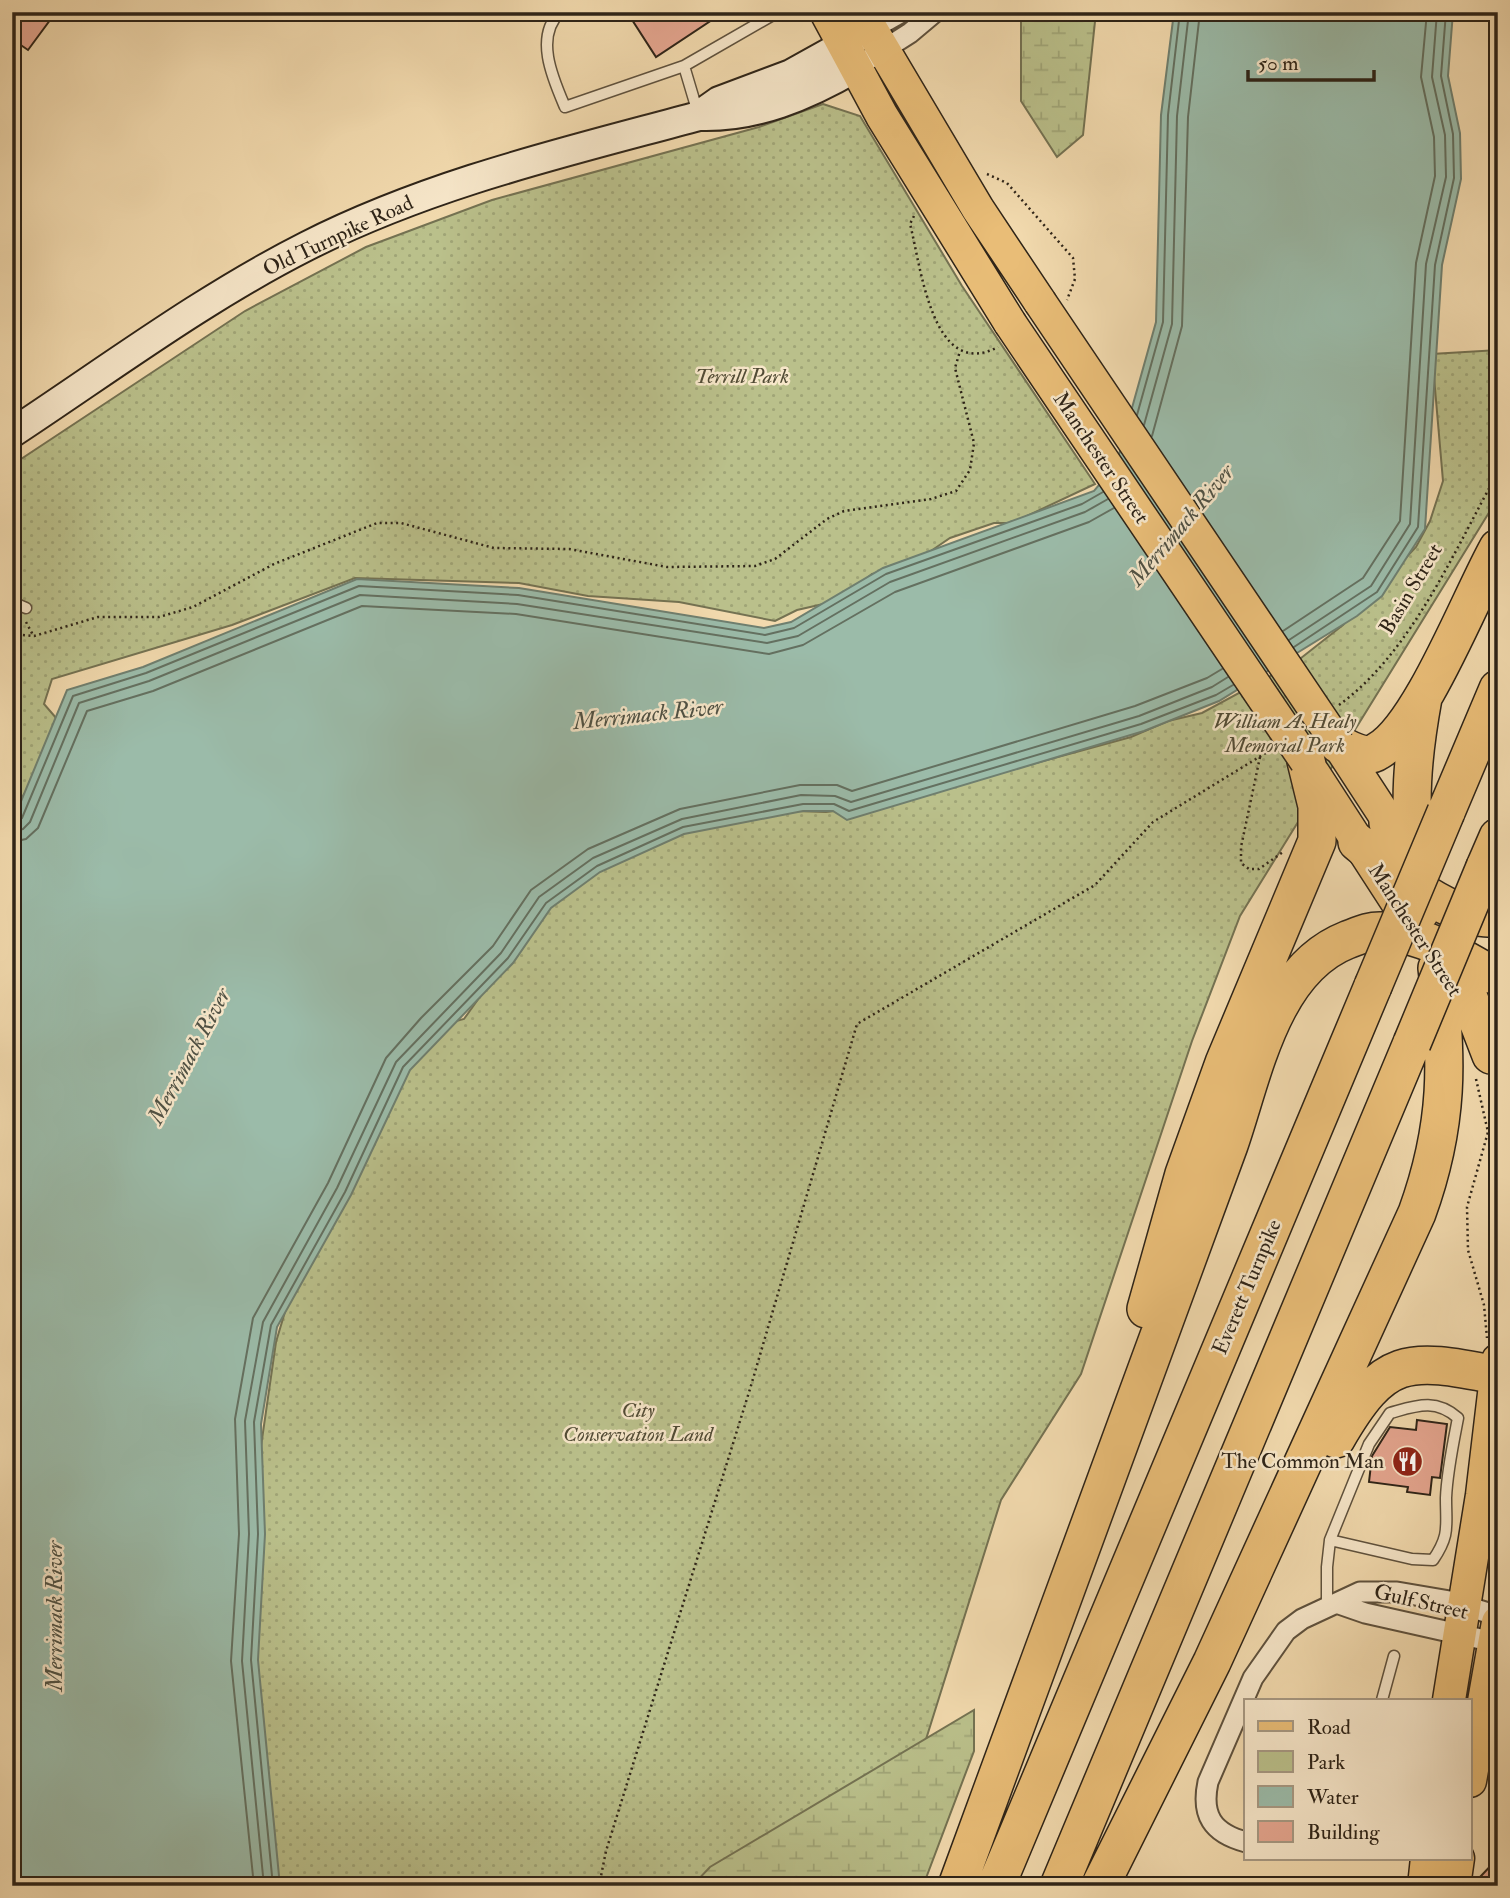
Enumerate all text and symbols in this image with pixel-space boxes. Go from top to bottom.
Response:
scale bar [1248,38,1374,82]
text: 50 m [1258,50,1299,77]
street label: Old Turnpike Road [259,189,418,283]
park label: Terrill Park [695,363,789,390]
street label: Manchester Street [1047,387,1155,529]
water label: Merrimack River [1120,457,1241,593]
street label: Basin Street [1373,539,1449,639]
water label: Merrimack River [570,692,726,736]
park label: William A. Healy Memorial Park [1214,708,1357,759]
street label: Manchester Street [1362,858,1468,1002]
water label: Merrimack River [140,982,238,1131]
street label: Everett Turnpike [1206,1215,1288,1359]
park label: City Conservation Land [563,1397,714,1448]
restaurant icon: The Common Man [1390,1444,1424,1478]
place label: The Common Man [1221,1448,1384,1475]
water label: Merrimack River [40,1539,69,1693]
street label: Gulf Street [1371,1578,1471,1626]
legend [1244,1699,1472,1860]
text: Road [1307,1714,1352,1741]
text: Park [1307,1749,1345,1776]
text: Water [1306,1784,1359,1811]
text: Building [1307,1819,1380,1846]

